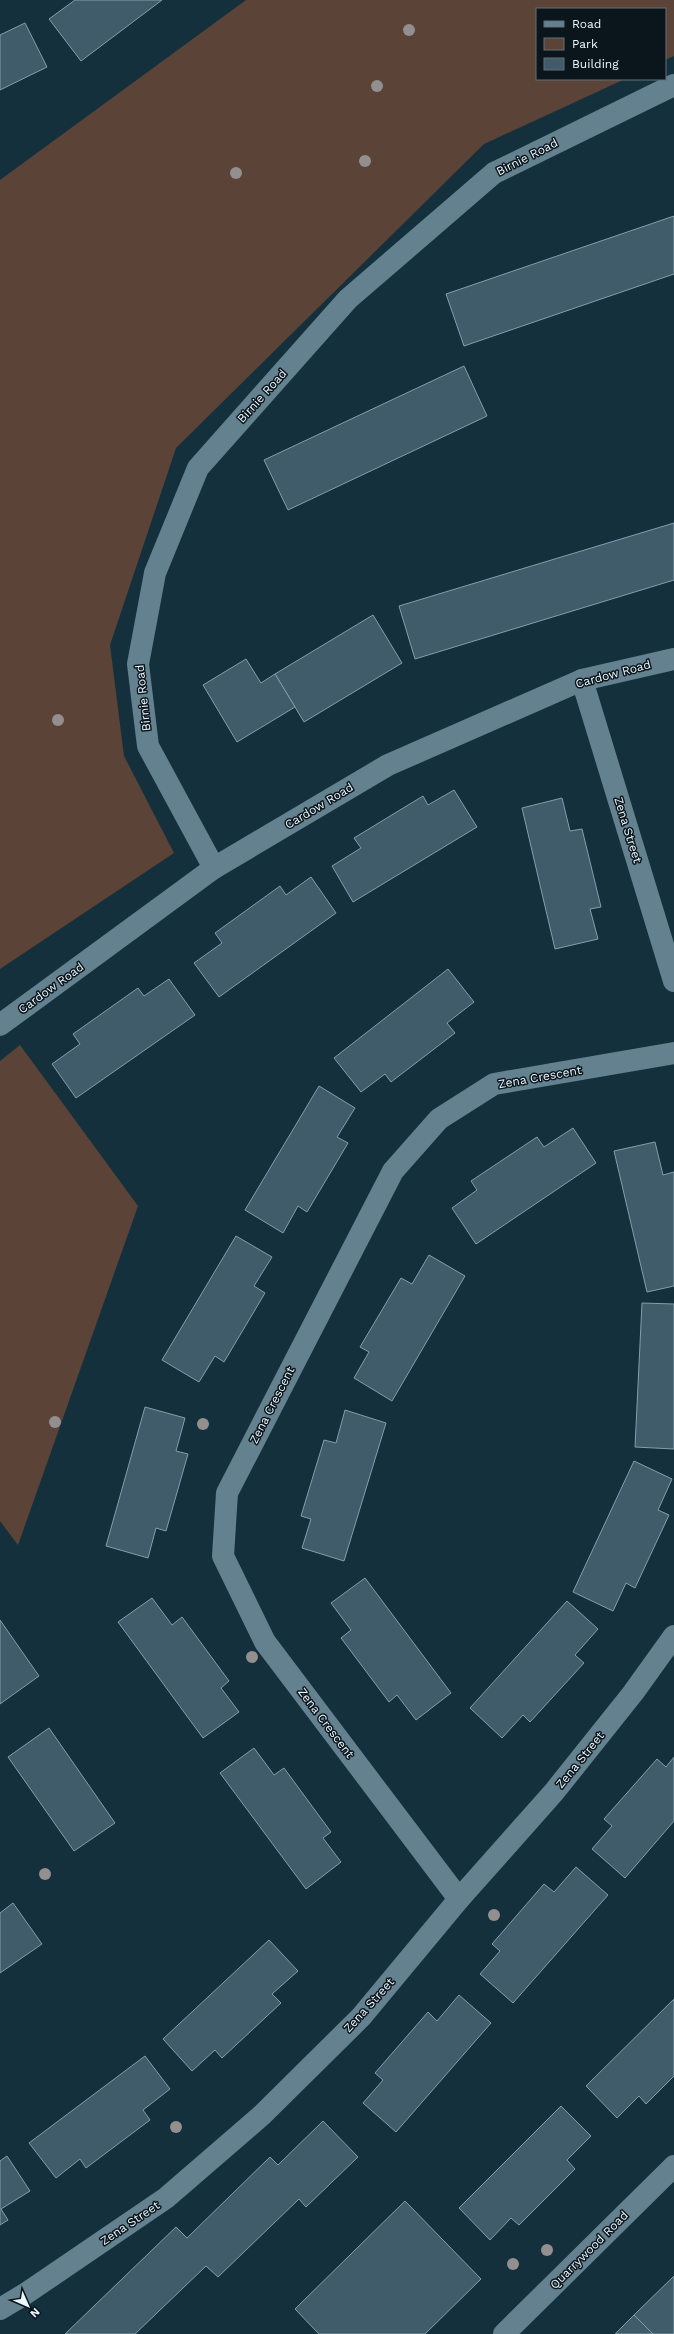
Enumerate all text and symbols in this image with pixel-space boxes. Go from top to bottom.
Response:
legend [536,8,666,80]
text: Road [572,17,601,31]
text: Park [572,37,598,51]
text: Building [572,57,619,71]
street label: Birnie Road [494,136,560,178]
street label: Birnie Road [234,366,290,426]
street label: Cardow Road [574,657,652,691]
street label: Birnie Road [133,664,153,732]
street label: Cardow Road [282,780,356,832]
street label: Zena Street [611,795,645,865]
street label: Cardow Road [16,960,86,1016]
street label: Zena Crescent [497,1063,583,1091]
street label: Zena Crescent [247,1364,297,1446]
street label: Zena Crescent [295,1685,357,1761]
street label: Zena Street [553,1729,607,1791]
street label: Zena Street [341,1975,397,2035]
street label: Zena Street [98,2198,162,2248]
street label: Quarrywood Road [547,2208,631,2292]
north arrow [8,2286,48,2326]
text: N [27,2305,42,2320]

